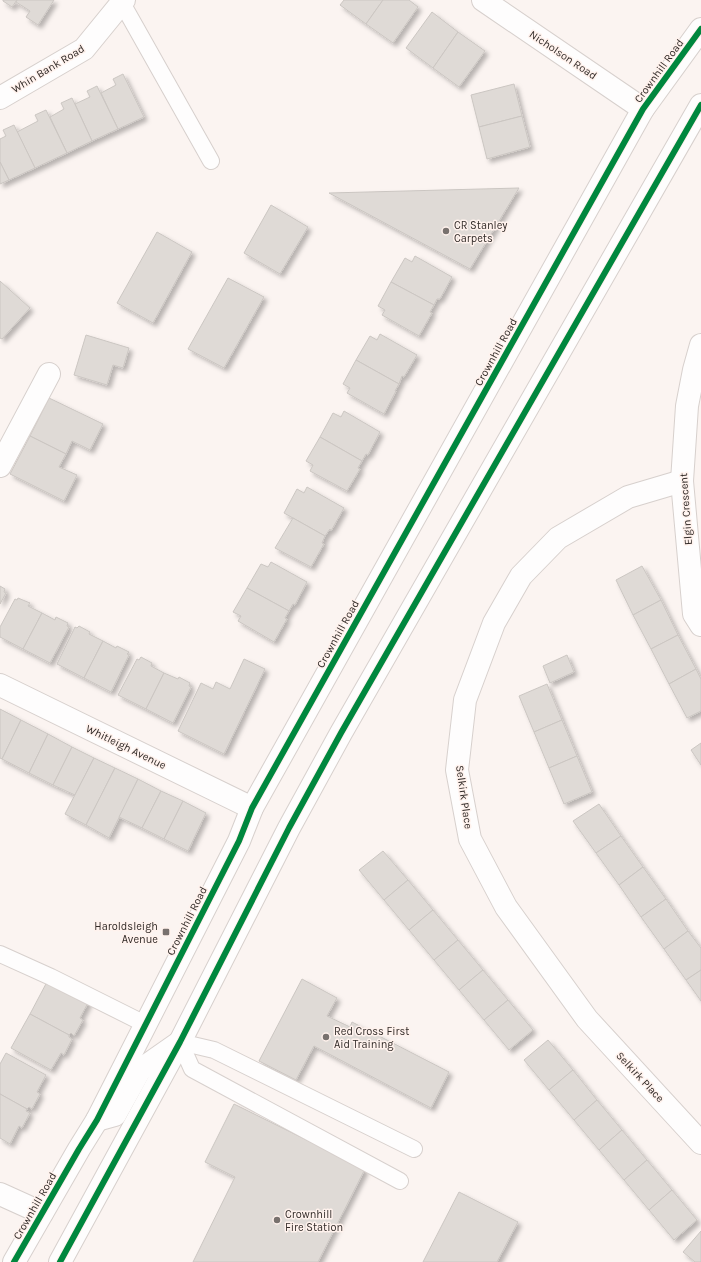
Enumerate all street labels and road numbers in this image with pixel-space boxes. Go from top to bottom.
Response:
street label: Nicholson Road [527,28,599,82]
street label: Crownhill Road [632,37,686,105]
street label: Whin Bank Road [9,42,87,96]
street label: Crownhill Road [472,316,520,388]
street label: Elgin Crescent [677,473,695,545]
street label: Crownhill Road [314,598,362,670]
street label: Whitleigh Avenue [84,722,169,772]
street label: Selkirk Place [453,764,475,830]
street label: Crownhill Road [164,884,210,958]
street label: Selkirk Place [613,1049,667,1105]
street label: Crownhill Road [11,1170,59,1242]

